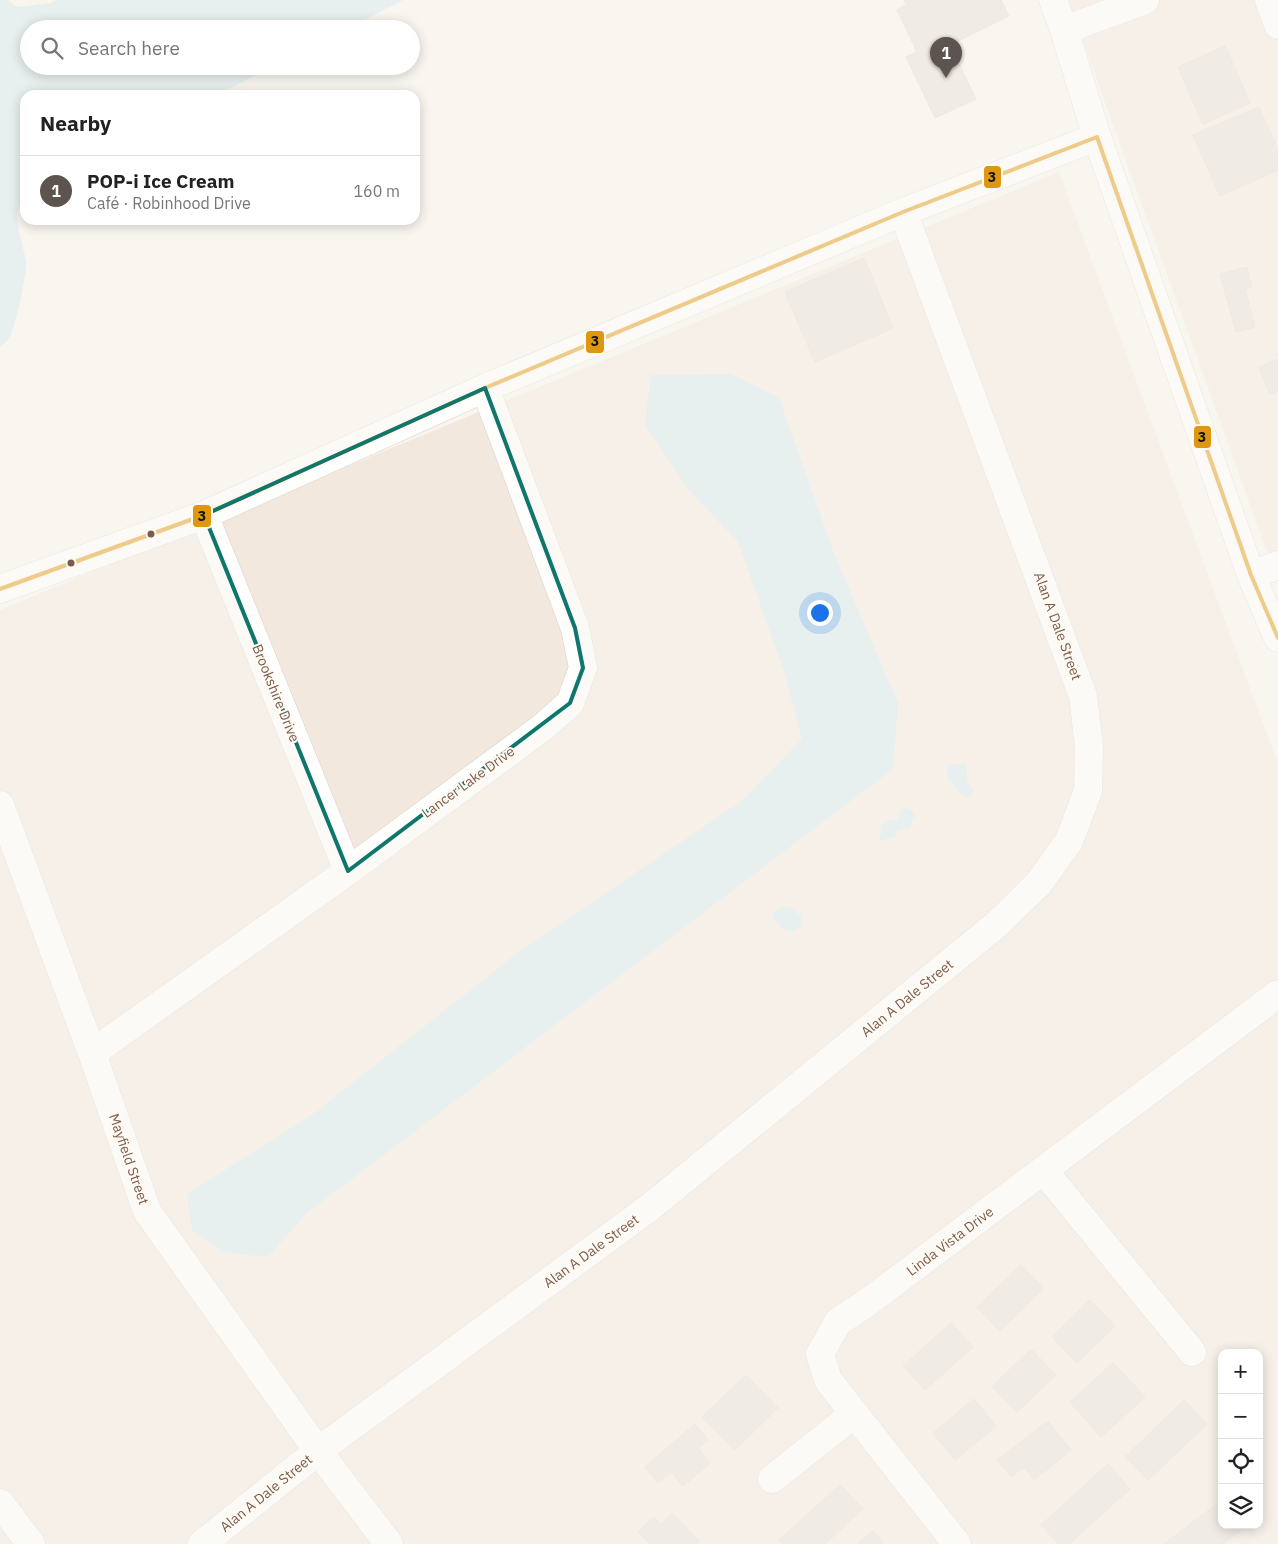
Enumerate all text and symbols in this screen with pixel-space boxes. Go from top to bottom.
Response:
search box [20,20,420,75]
icon: search [38,34,66,62]
text: Search here [78,36,180,60]
pin: 1 [930,37,962,78]
text: Nearby [40,109,111,137]
line badge: 3 [983,165,1002,189]
text: 3 [988,168,996,186]
text: POP-i Ice Cream [87,169,235,193]
text: 1 [51,181,61,201]
text: 160 m [353,181,400,201]
text: Café · Robinhood Drive [87,193,251,213]
line badge: 3 [585,330,605,354]
text: 3 [591,332,599,350]
line badge: 3 [1193,425,1212,449]
text: 3 [1198,428,1206,446]
line badge: 3 [192,504,212,528]
text: 3 [198,507,206,525]
unlabelled marker [146,529,156,539]
unlabelled marker [66,558,76,568]
street label: Alan A Dale Street [1030,569,1086,683]
your location [807,600,833,626]
street label: Brookshire Drive [248,641,304,745]
street label: Lancer Lake Drive [418,742,518,822]
street label: Alan A Dale Street [857,955,957,1041]
street label: Mayfield Street [105,1111,153,1207]
street label: Linda Vista Drive [903,1202,997,1280]
street label: Alan A Dale Street [540,1210,642,1292]
map controls [1218,1349,1263,1529]
button: + [1218,1349,1263,1394]
button: − [1218,1394,1263,1439]
button: locate [1218,1439,1263,1484]
street label: Alan A Dale Street [216,1450,316,1536]
button: layers [1218,1484,1263,1529]

